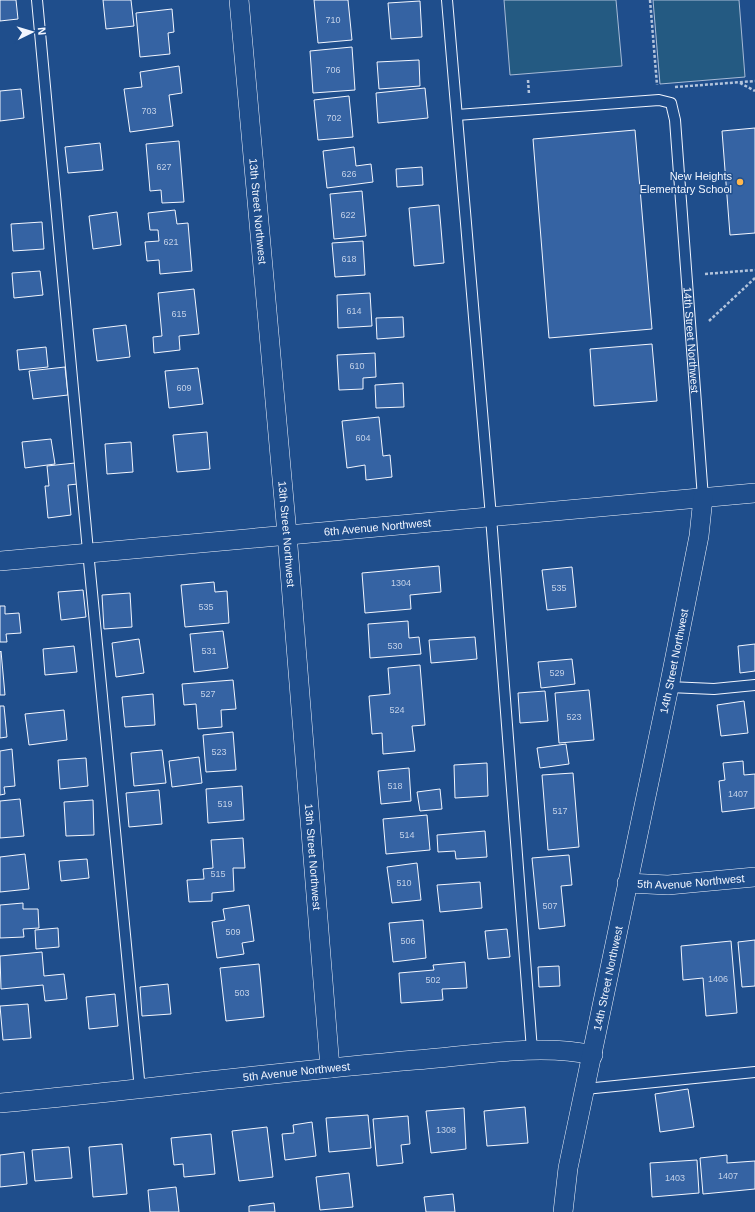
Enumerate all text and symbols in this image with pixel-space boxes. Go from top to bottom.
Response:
north arrow [12,12,52,52]
house number: 710 [325,15,341,25]
text: N [36,27,48,36]
house number: 706 [325,65,341,75]
house number: 703 [141,106,157,116]
house number: 702 [326,113,342,123]
street label: 13th Street Northwest [247,158,269,265]
house number: 627 [156,162,172,172]
house number: 626 [341,169,357,179]
place label: New Heights Elementary School [640,170,732,195]
marker: New Heights Elementary School [735,177,745,187]
house number: 622 [340,210,356,220]
house number: 621 [163,237,179,247]
house number: 618 [341,254,357,264]
street label: 14th Street Northwest [681,286,701,394]
house number: 614 [346,306,362,316]
house number: 615 [171,309,187,319]
house number: 610 [349,361,365,371]
house number: 609 [176,383,192,393]
house number: 604 [355,433,371,443]
street label: 13th Street Northwest [276,480,297,587]
street label: 6th Avenue Northwest [323,516,432,538]
house number: 1304 [391,578,411,588]
house number: 535 [551,583,567,593]
house number: 535 [198,602,214,612]
street label: 14th Street Northwest [658,608,690,715]
house number: 530 [387,641,403,651]
house number: 531 [201,646,217,656]
house number: 529 [549,668,565,678]
house number: 527 [200,689,216,699]
house number: 524 [389,705,405,715]
house number: 523 [566,712,582,722]
house number: 523 [211,747,227,757]
house number: 518 [387,781,403,791]
house number: 1407 [728,789,748,799]
house number: 519 [217,799,233,809]
street label: 13th Street Northwest [303,803,323,910]
house number: 517 [552,806,568,816]
house number: 514 [399,830,415,840]
house number: 515 [210,869,226,879]
street label: 5th Avenue Northwest [637,872,745,891]
house number: 510 [396,878,412,888]
house number: 507 [542,901,558,911]
street label: 14th Street Northwest [591,925,625,1032]
house number: 509 [225,927,241,937]
house number: 506 [400,936,416,946]
house number: 1406 [708,974,728,984]
house number: 502 [425,975,441,985]
house number: 503 [234,988,250,998]
street label: 5th Avenue Northwest [242,1060,350,1083]
house number: 1308 [436,1125,456,1135]
house number: 1407 [718,1171,738,1181]
house number: 1403 [665,1173,685,1183]

